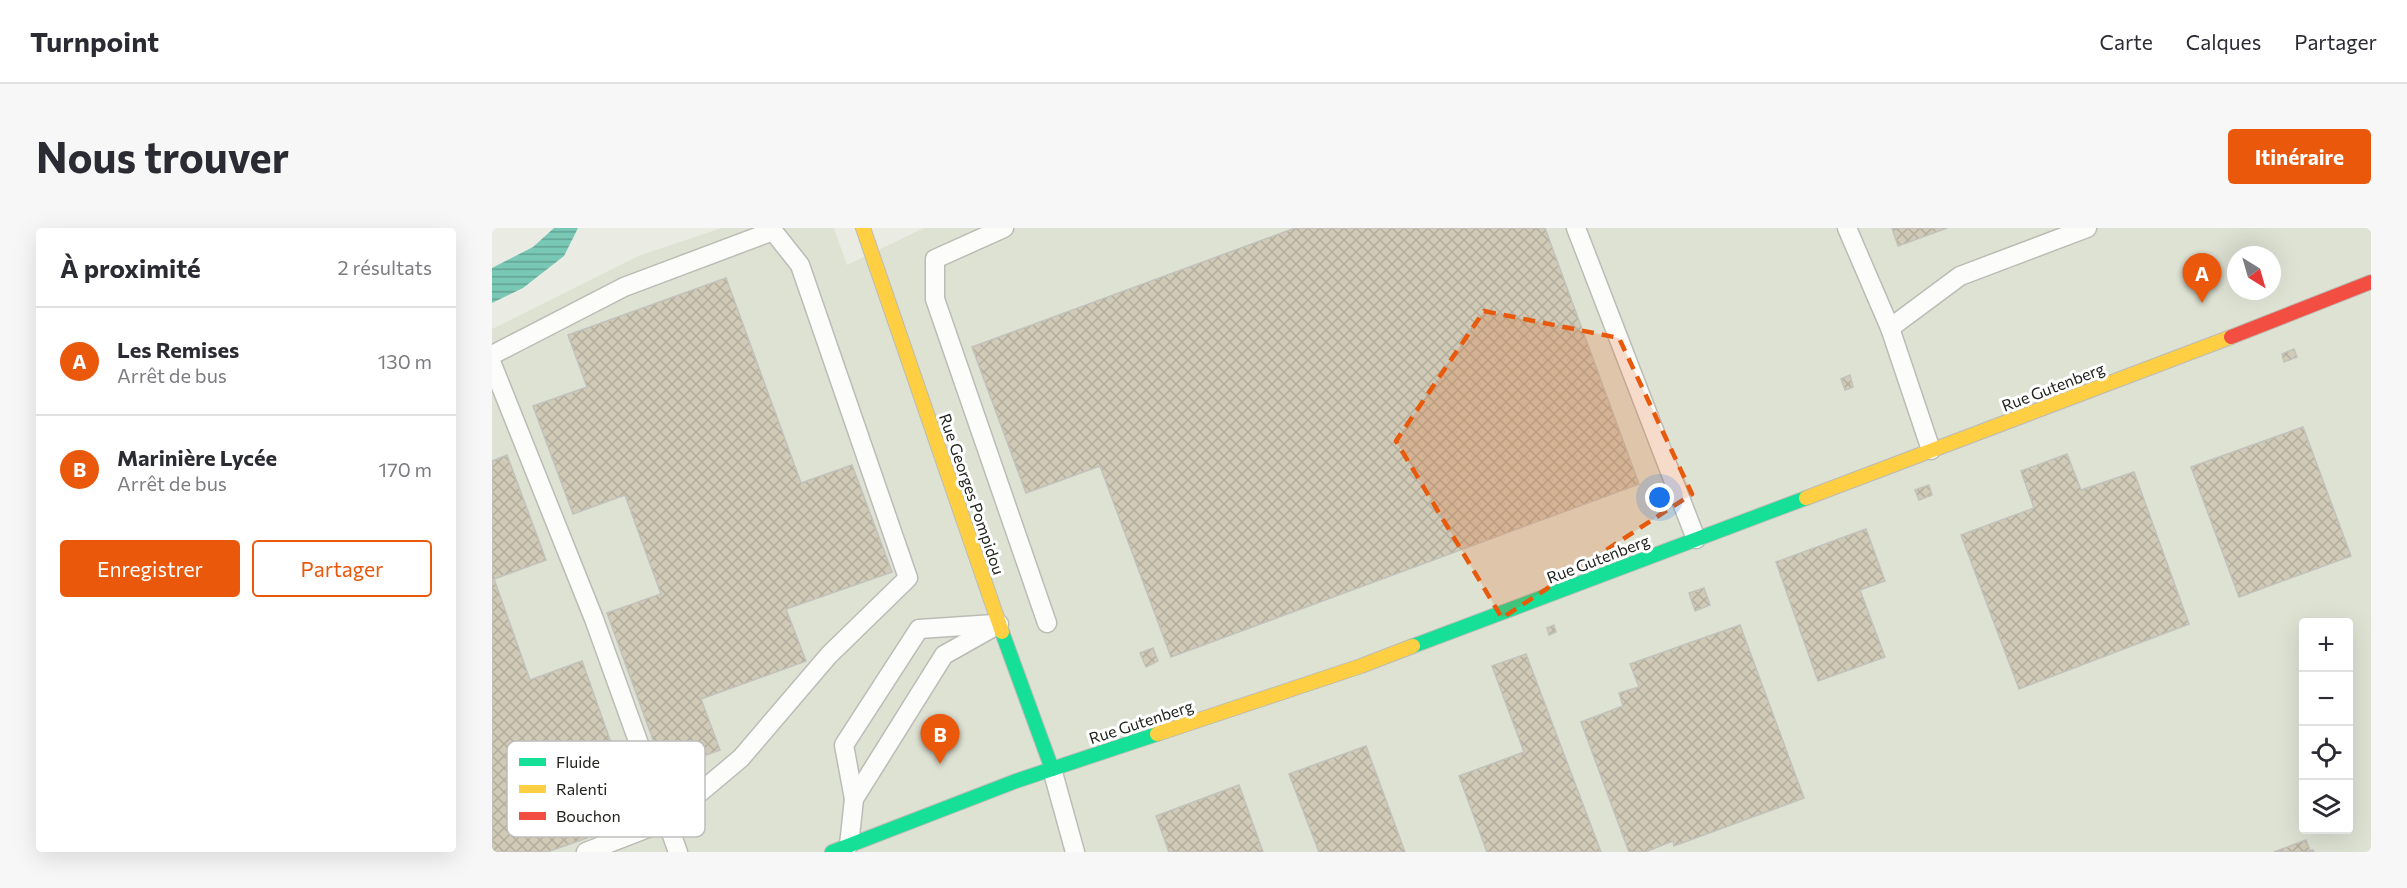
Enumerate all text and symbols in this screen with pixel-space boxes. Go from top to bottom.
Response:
text: Turnpoint [30,24,159,58]
text: Carte [2100,29,2153,54]
text: Calques [2186,29,2261,54]
text: Partager [2294,29,2377,54]
button: Itinéraire [2228,129,2371,184]
text: Nous trouver [36,130,289,182]
north arrow [2227,246,2281,300]
text: À proximité [60,252,201,283]
pin: A [2182,254,2222,303]
text: 2 résultats [338,255,432,279]
text: Les Remises [117,336,239,363]
text: A [72,349,87,373]
text: 130 m [378,349,432,373]
street label: Rue Gutenberg [1999,358,2107,415]
text: Arrêt de bus [117,363,227,387]
street label: Rue Georges Pompidou [936,411,1009,577]
text: Marinière Lycée [117,444,277,471]
text: B [73,457,86,481]
text: 170 m [379,457,432,481]
text: Arrêt de bus [117,471,227,495]
your location [1645,483,1674,512]
street label: Rue Gutenberg [1544,530,1652,587]
button: Enregistrer [60,540,240,597]
button: Partager [252,540,432,597]
map controls [2299,618,2353,834]
button: + [2299,618,2353,672]
button: − [2299,672,2353,726]
street label: Rue Gutenberg [1086,696,1196,747]
pin: B [920,714,960,764]
button: locate [2299,726,2353,780]
legend [507,741,705,837]
text: Fluide [556,752,600,771]
text: Ralenti [556,779,607,798]
button: layers [2299,780,2353,834]
text: Bouchon [556,806,621,825]

